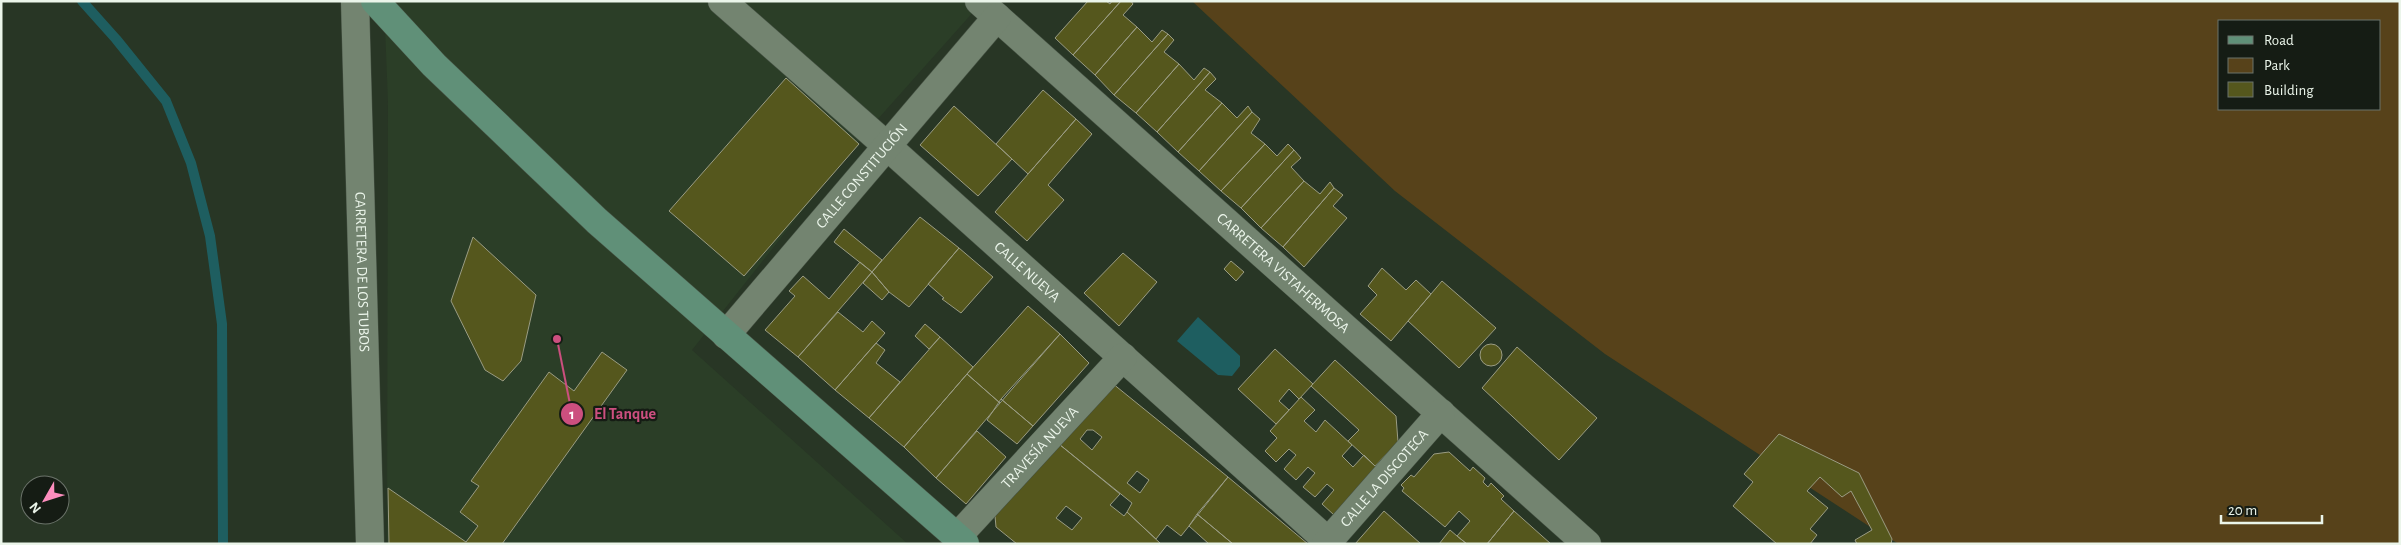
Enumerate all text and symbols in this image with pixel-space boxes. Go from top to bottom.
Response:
legend [2218,20,2381,110]
text: Road [2264,33,2294,48]
text: Park [2264,58,2290,73]
text: Building [2264,83,2314,98]
street label: CALLE CONSTITUCIÓN [813,121,910,231]
street label: CARRETERA DE LOS TUBOS [353,192,372,352]
street label: CARRETERA VISTAHERMOSA [1214,210,1353,336]
street label: CALLE NUEVA [992,239,1063,305]
callout: El Tanque [559,398,667,429]
street label: TRAVESÍA NUEVA [998,403,1081,491]
text: El Tanque [594,406,657,422]
text: 1 [569,407,575,422]
street label: CALLE LA DISCOTECA [1337,426,1431,530]
north arrow [20,475,70,525]
scale bar [2221,492,2322,524]
text: N [27,499,44,516]
text: 20 m [2228,503,2257,518]

